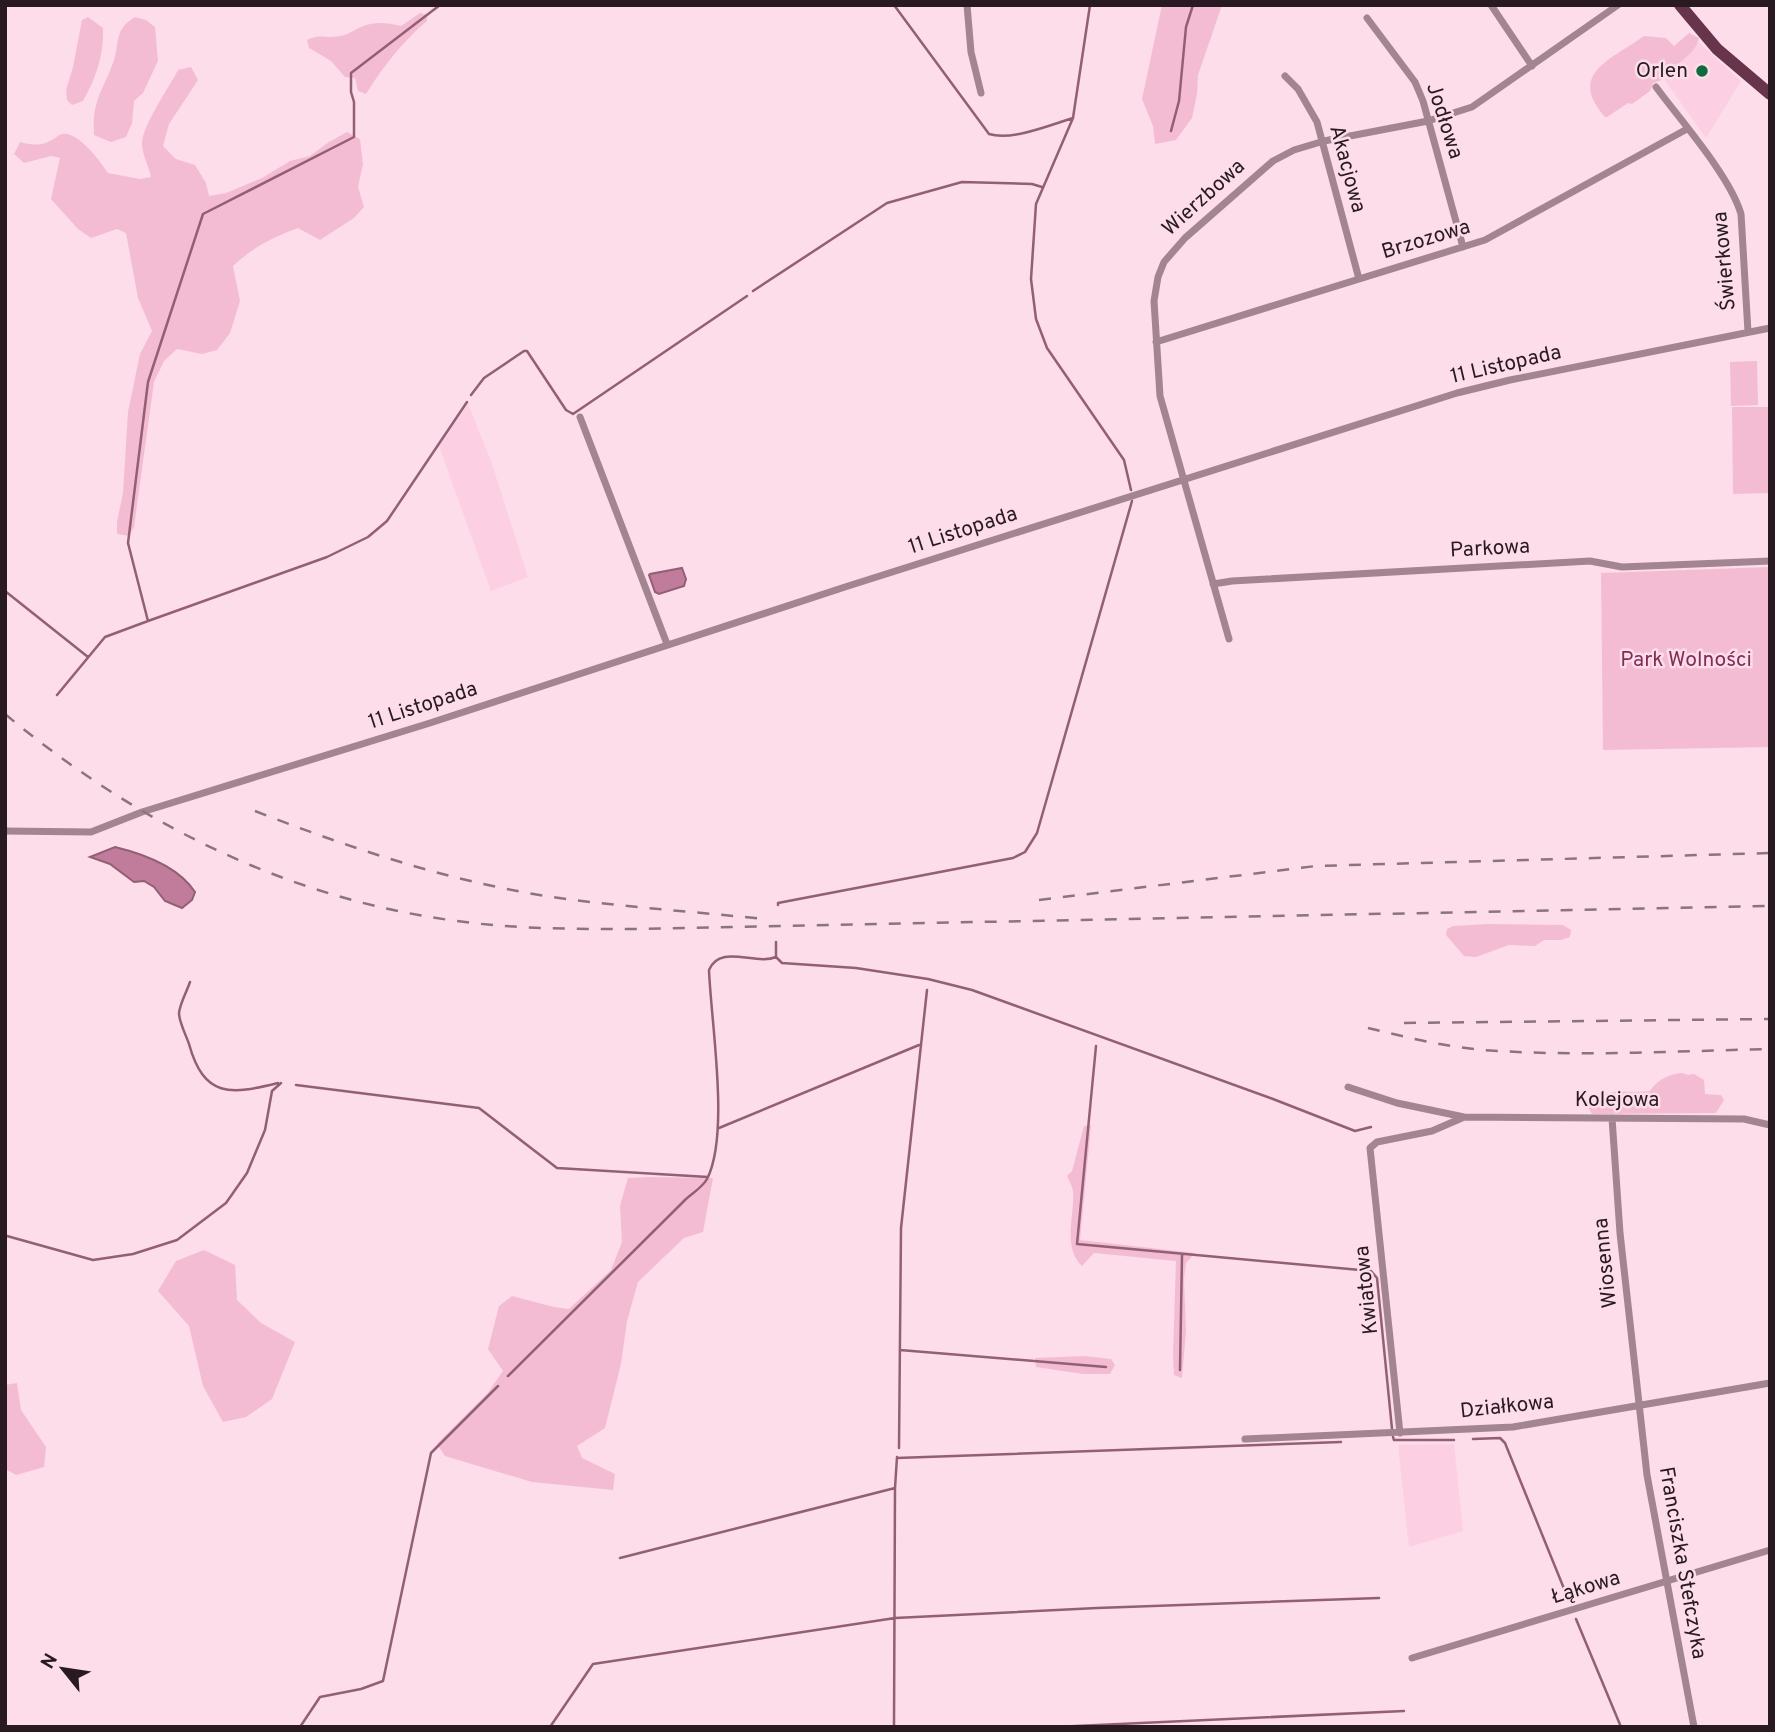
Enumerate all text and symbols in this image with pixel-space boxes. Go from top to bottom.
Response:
place label: Orlen [1636,58,1688,85]
marker: Orlen [1694,63,1710,79]
street label: Jodłowa [1419,80,1469,162]
street label: Akacjowa [1322,122,1372,216]
street label: Wierzbowa [1157,154,1251,242]
street label: Świerkowa [1706,210,1743,312]
street label: Brzozowa [1378,214,1474,266]
street label: 11 Listopada [1448,339,1564,391]
street label: 11 Listopada [905,501,1021,561]
street label: Parkowa [1449,533,1531,565]
park label: Park Wolności [1620,647,1752,674]
street label: 11 Listopada [365,676,481,736]
street label: Kolejowa [1575,1087,1659,1114]
street label: Wiosenna [1588,1216,1624,1310]
street label: Kwiatowa [1349,1244,1385,1336]
street label: Działkowa [1459,1389,1555,1425]
street label: Franciszka Stefczyka [1652,1465,1712,1661]
street label: Łąkowa [1548,1565,1624,1611]
north arrow [28,1634,98,1704]
text: N [36,1650,64,1673]

